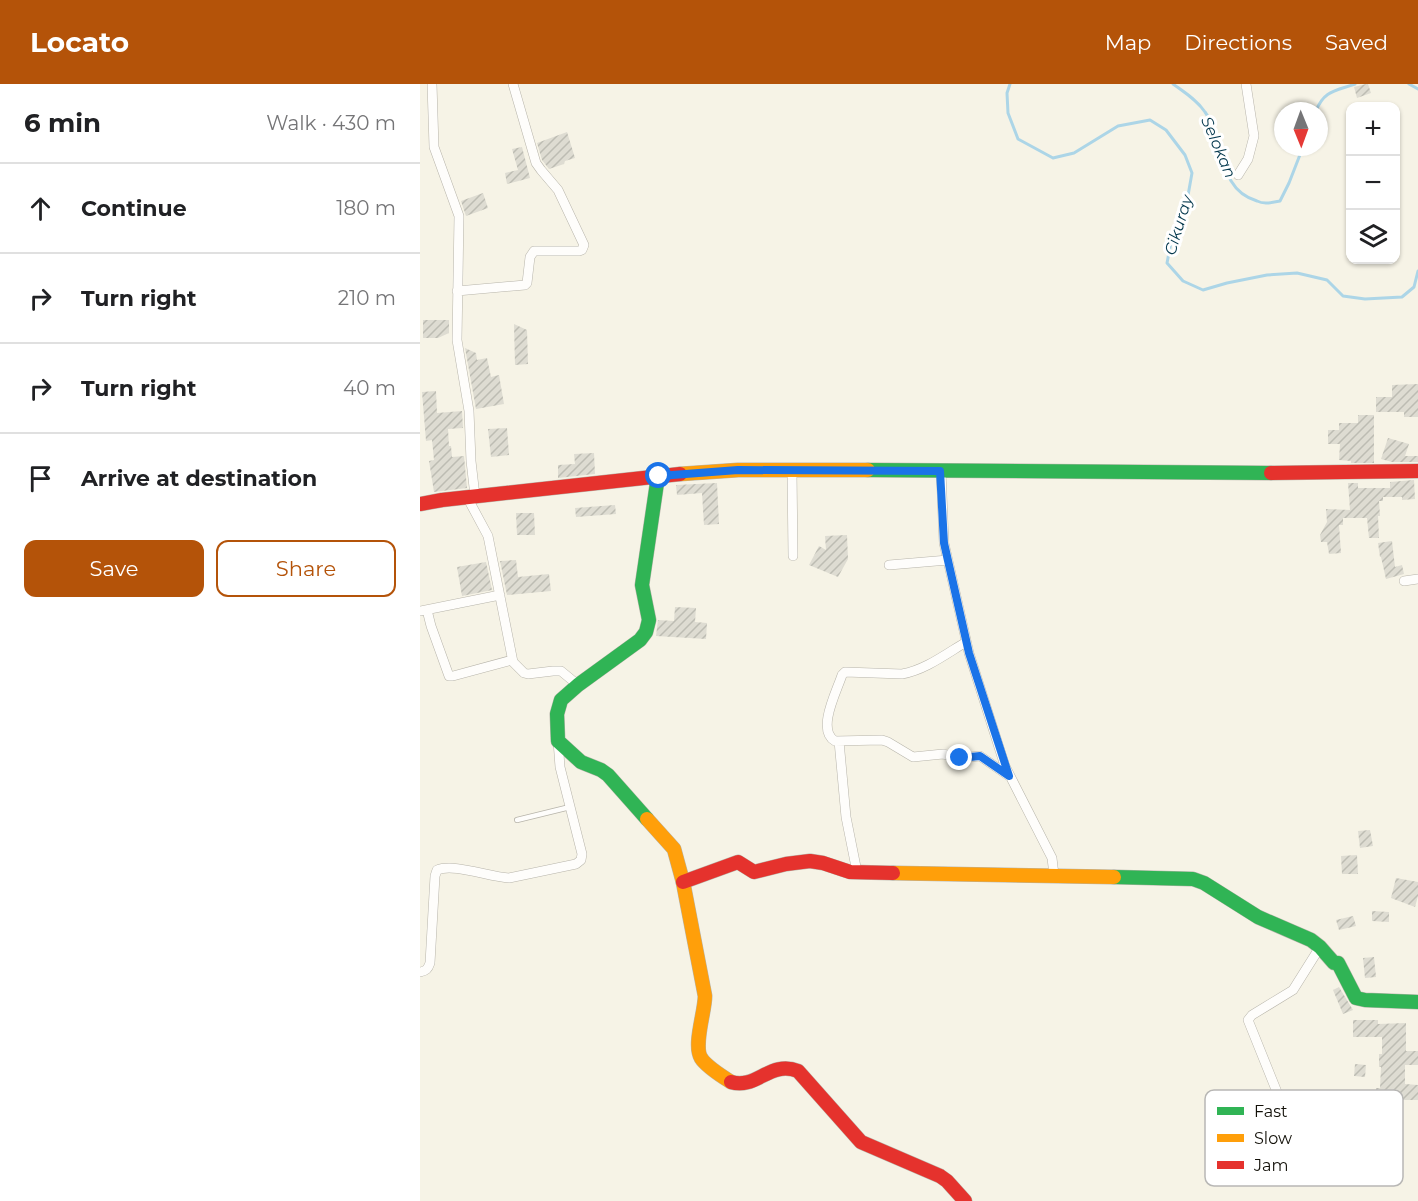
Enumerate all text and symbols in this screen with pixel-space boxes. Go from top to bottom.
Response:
text: Locato [30,25,129,59]
text: Map [1105,30,1151,55]
text: Directions [1184,30,1292,55]
text: Saved [1325,30,1388,55]
north arrow [1274,102,1328,156]
map controls [1346,102,1400,264]
button: + [1346,102,1400,156]
text: 6 min [24,107,101,139]
text: Walk · 430 m [266,111,396,135]
water label: Selokan [1197,114,1240,181]
button: − [1346,156,1400,210]
icon: ahead [24,192,57,225]
water label: Cikuray [1160,192,1197,257]
text: Continue [81,195,187,222]
text: 180 m [336,196,396,220]
button: layers [1346,210,1400,264]
icon: right [24,282,57,315]
text: Turn right [81,285,196,312]
text: 210 m [338,286,396,310]
icon: right [24,372,57,405]
text: Turn right [81,375,196,402]
text: 40 m [343,376,396,400]
icon: arrive [24,462,57,495]
route start [645,462,671,488]
text: Arrive at destination [81,465,317,492]
button: Save [24,540,204,597]
button: Share [216,540,396,597]
route end [946,744,972,770]
legend [1205,1090,1403,1186]
text: Fast [1254,1102,1288,1121]
text: Slow [1254,1129,1292,1148]
text: Jam [1253,1156,1288,1175]

